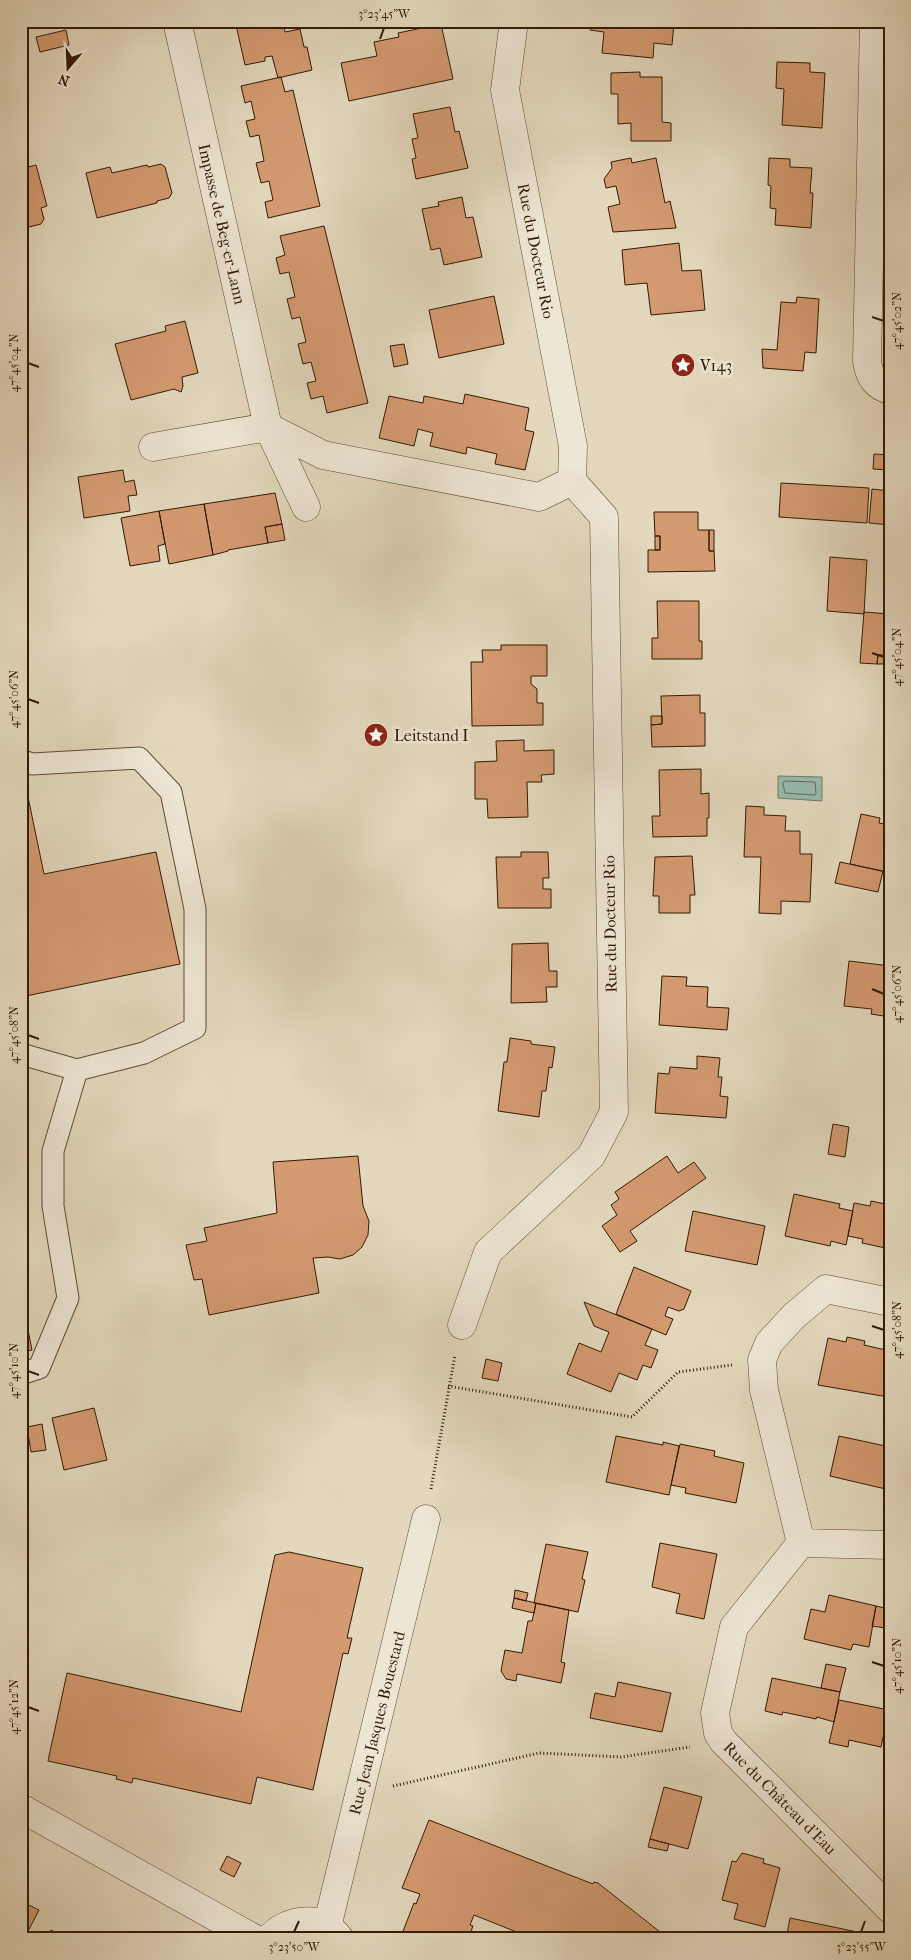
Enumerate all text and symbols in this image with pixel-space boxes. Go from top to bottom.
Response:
text: 3°23'45"W [358,7,411,21]
north arrow [42,42,92,92]
text: N [56,70,72,90]
street label: Impasse de Beg-er-Lann [194,142,250,307]
street label: Rue du Docteur Rio [514,182,558,320]
text: 47°45'02"N [890,292,904,350]
text: 47°45'04"N [7,334,21,392]
place icon: V143 [670,352,696,378]
place label: V143 [699,356,732,375]
text: 47°45'04"N [890,628,904,686]
text: 47°45'06"N [7,670,21,728]
place icon: Leitstand I [363,722,389,748]
place label: Leitstand I [394,726,469,745]
street label: Rue du Docteur Rio [599,855,621,993]
text: 47°45'06"N [890,965,904,1023]
text: 47°45'08"N [7,1006,21,1064]
text: 47°45'08"N [890,1301,904,1359]
text: 47°45'10"N [7,1343,21,1399]
street label: Rue Jean Jasques Bouestard [345,1629,409,1817]
text: 47°45'10"N [890,1638,904,1694]
text: 47°45'12"N [7,1679,21,1735]
street label: Rue du Château d'Eau [720,1738,840,1858]
text: 3°23'50"W [268,1940,321,1954]
text: 3°23'55"W [836,1940,887,1954]

